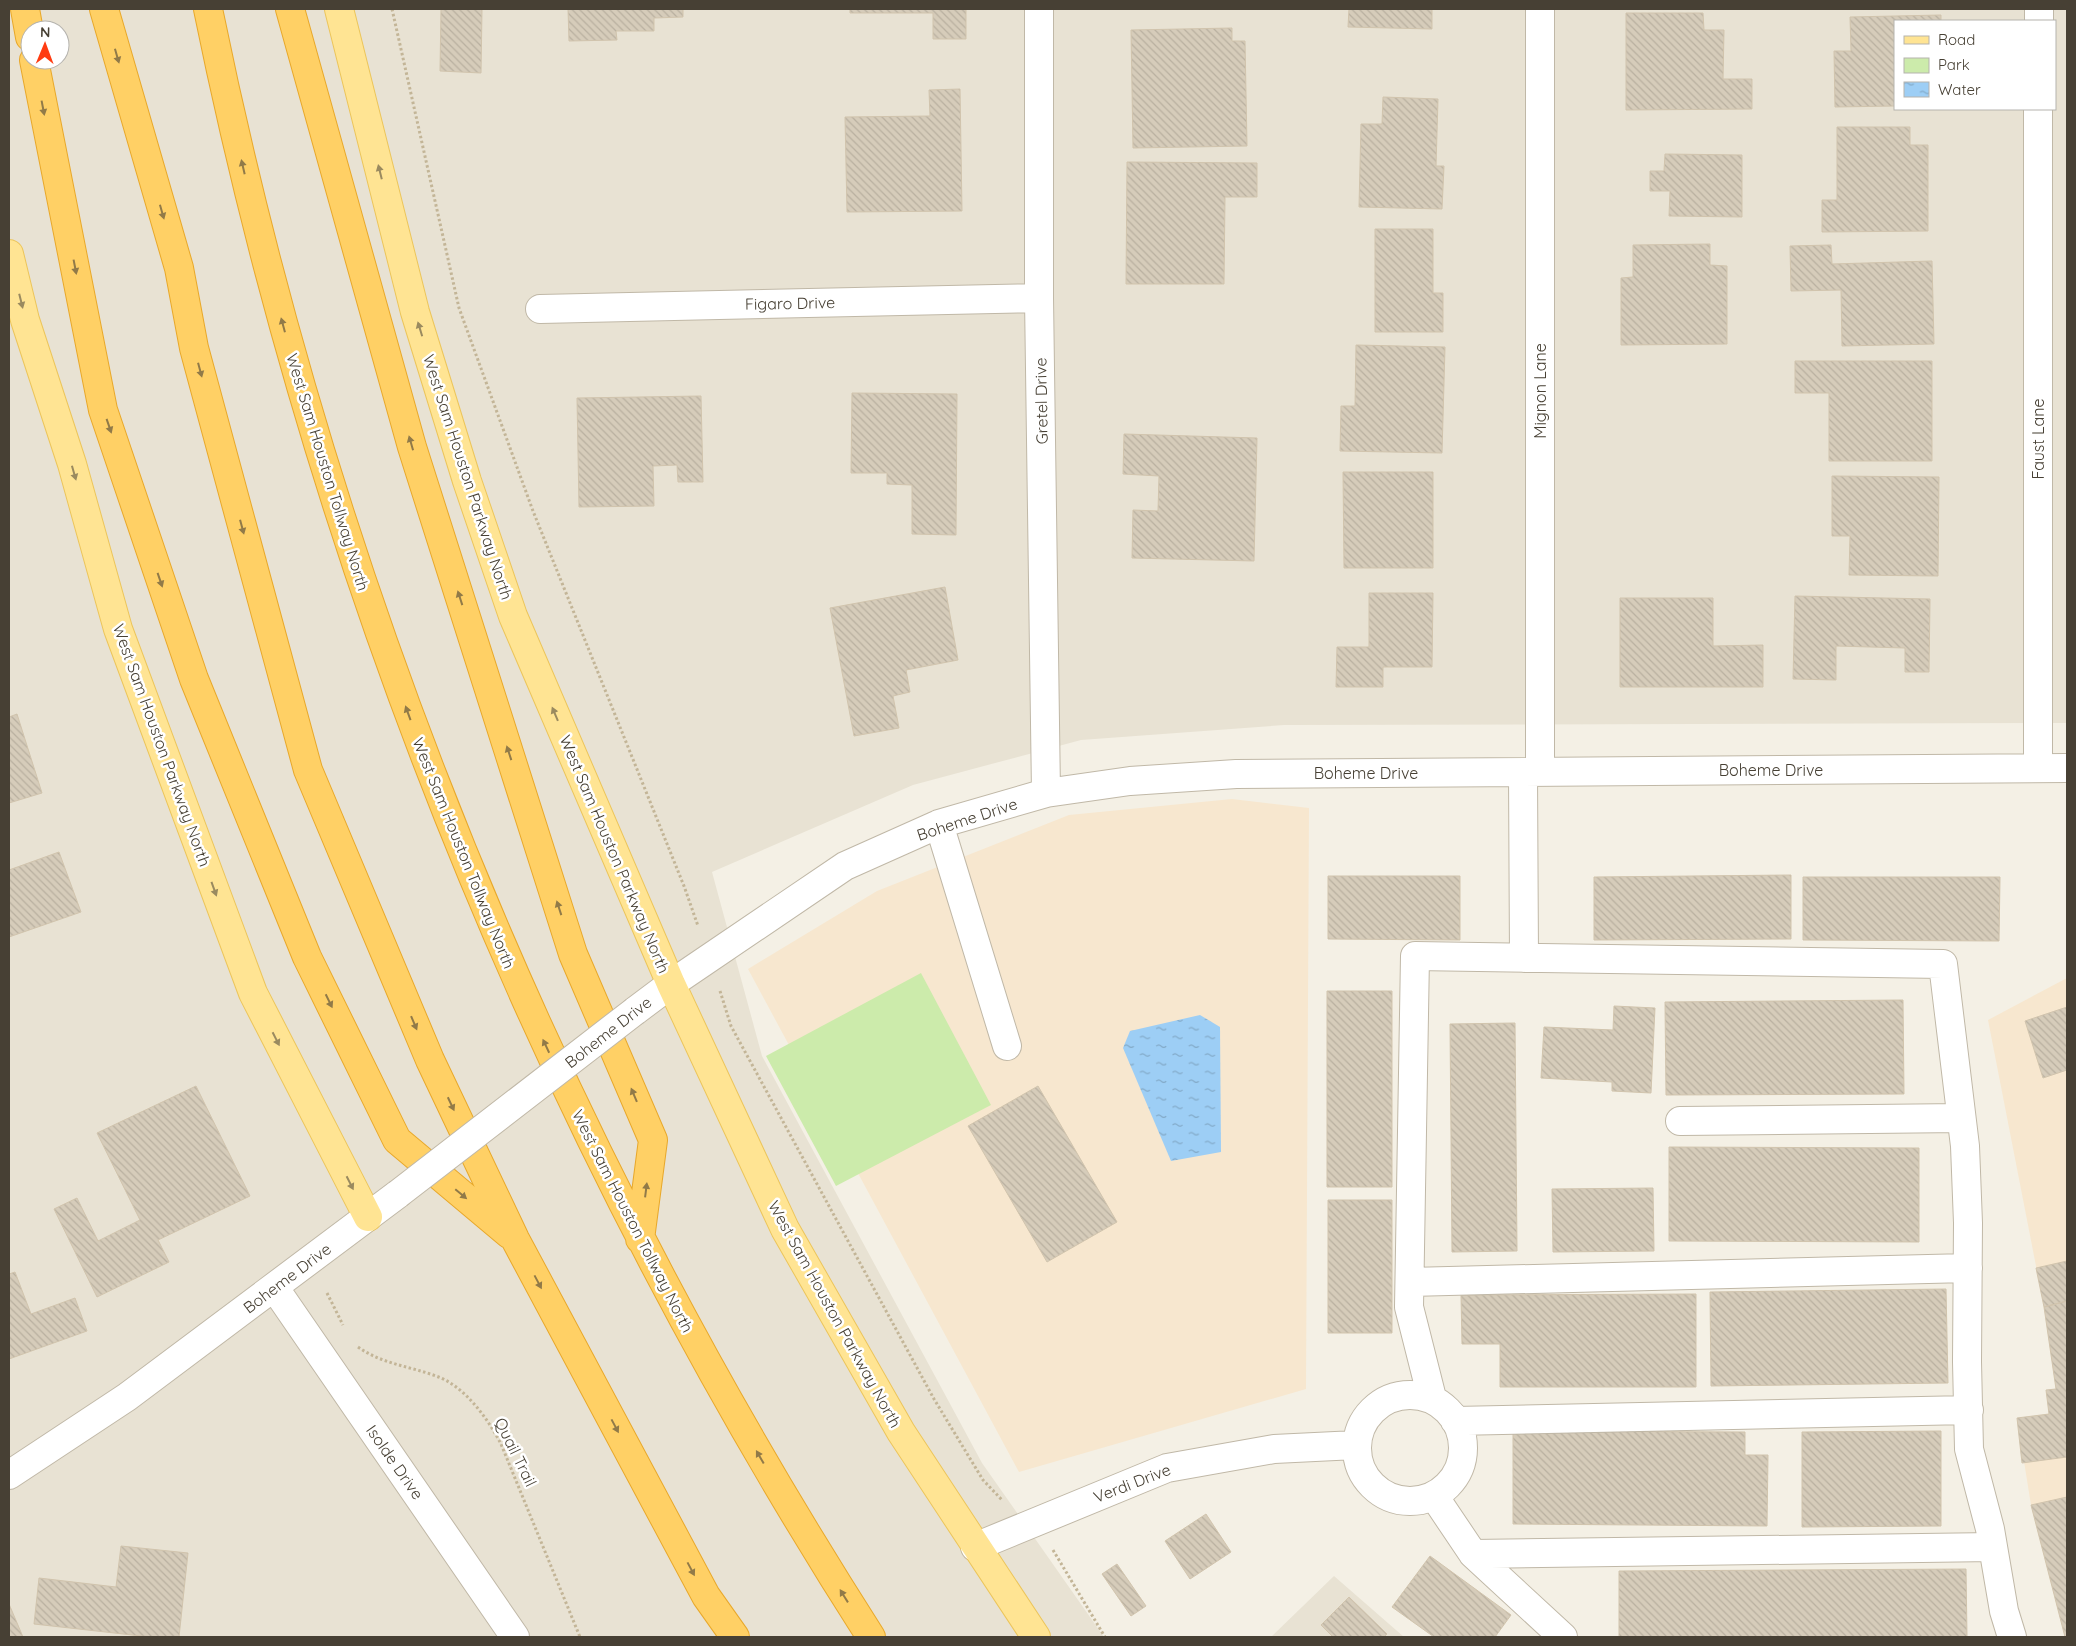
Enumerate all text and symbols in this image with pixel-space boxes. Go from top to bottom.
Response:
north arrow [20,20,70,70]
legend [1894,20,2056,110]
text: N [40,23,51,41]
text: Road [1938,30,1975,49]
one-way arrow [114,48,122,63]
text: Park [1938,55,1970,74]
text: Water [1938,80,1981,99]
one-way arrow [40,100,48,116]
one-way arrow [239,160,247,175]
one-way arrow [376,164,384,179]
one-way arrow [159,204,167,219]
one-way arrow [71,260,79,276]
street label: Figaro Drive [745,292,835,314]
one-way arrow [17,293,25,308]
one-way arrow [279,317,287,332]
one-way arrow [416,322,424,337]
street label: Mignon Lane [1530,343,1550,439]
street label: West Sam Houston Tollway North [282,351,374,593]
street label: West Sam Houston Parkway North [419,352,517,602]
street label: Gretel Drive [1030,357,1052,445]
one-way arrow [196,362,204,377]
street label: Faust Lane [2028,398,2048,480]
one-way arrow [105,419,113,434]
one-way arrow [407,435,415,451]
one-way arrow [71,465,79,480]
one-way arrow [238,519,246,534]
one-way arrow [157,573,165,588]
one-way arrow [456,590,464,605]
street label: West Sam Houston Parkway North [109,621,215,869]
one-way arrow [404,705,412,720]
one-way arrow [551,706,559,721]
street label: West Sam Houston Parkway North [556,732,674,976]
street label: West Sam Houston Tollway North [408,735,520,971]
one-way arrow [505,745,513,760]
street label: Boheme Drive [1719,760,1823,780]
street label: Boheme Drive [1314,763,1418,783]
street label: Boheme Drive [914,793,1020,845]
one-way arrow [211,881,218,896]
one-way arrow [554,900,562,915]
street label: Boheme Drive [561,992,655,1072]
one-way arrow [325,994,333,1008]
one-way arrow [411,1016,419,1030]
one-way arrow [272,1031,280,1046]
one-way arrow [542,1039,550,1053]
one-way arrow [629,1088,637,1102]
one-way arrow [447,1097,455,1111]
street label: West Sam Houston Tollway North [568,1106,698,1336]
one-way arrow [346,1176,354,1190]
one-way arrow [642,1182,650,1198]
one-way arrow [454,1189,467,1200]
street label: West Sam Houston Parkway North [764,1197,906,1431]
street label: Boheme Drive [239,1239,335,1317]
one-way arrow [534,1275,542,1290]
street label: Quail Trail [491,1414,541,1490]
one-way arrow [611,1418,619,1433]
street label: Isolde Drive [362,1421,428,1503]
one-way arrow [756,1450,764,1465]
street label: Verdi Drive [1091,1459,1173,1507]
one-way arrow [687,1562,695,1576]
one-way arrow [840,1590,849,1603]

